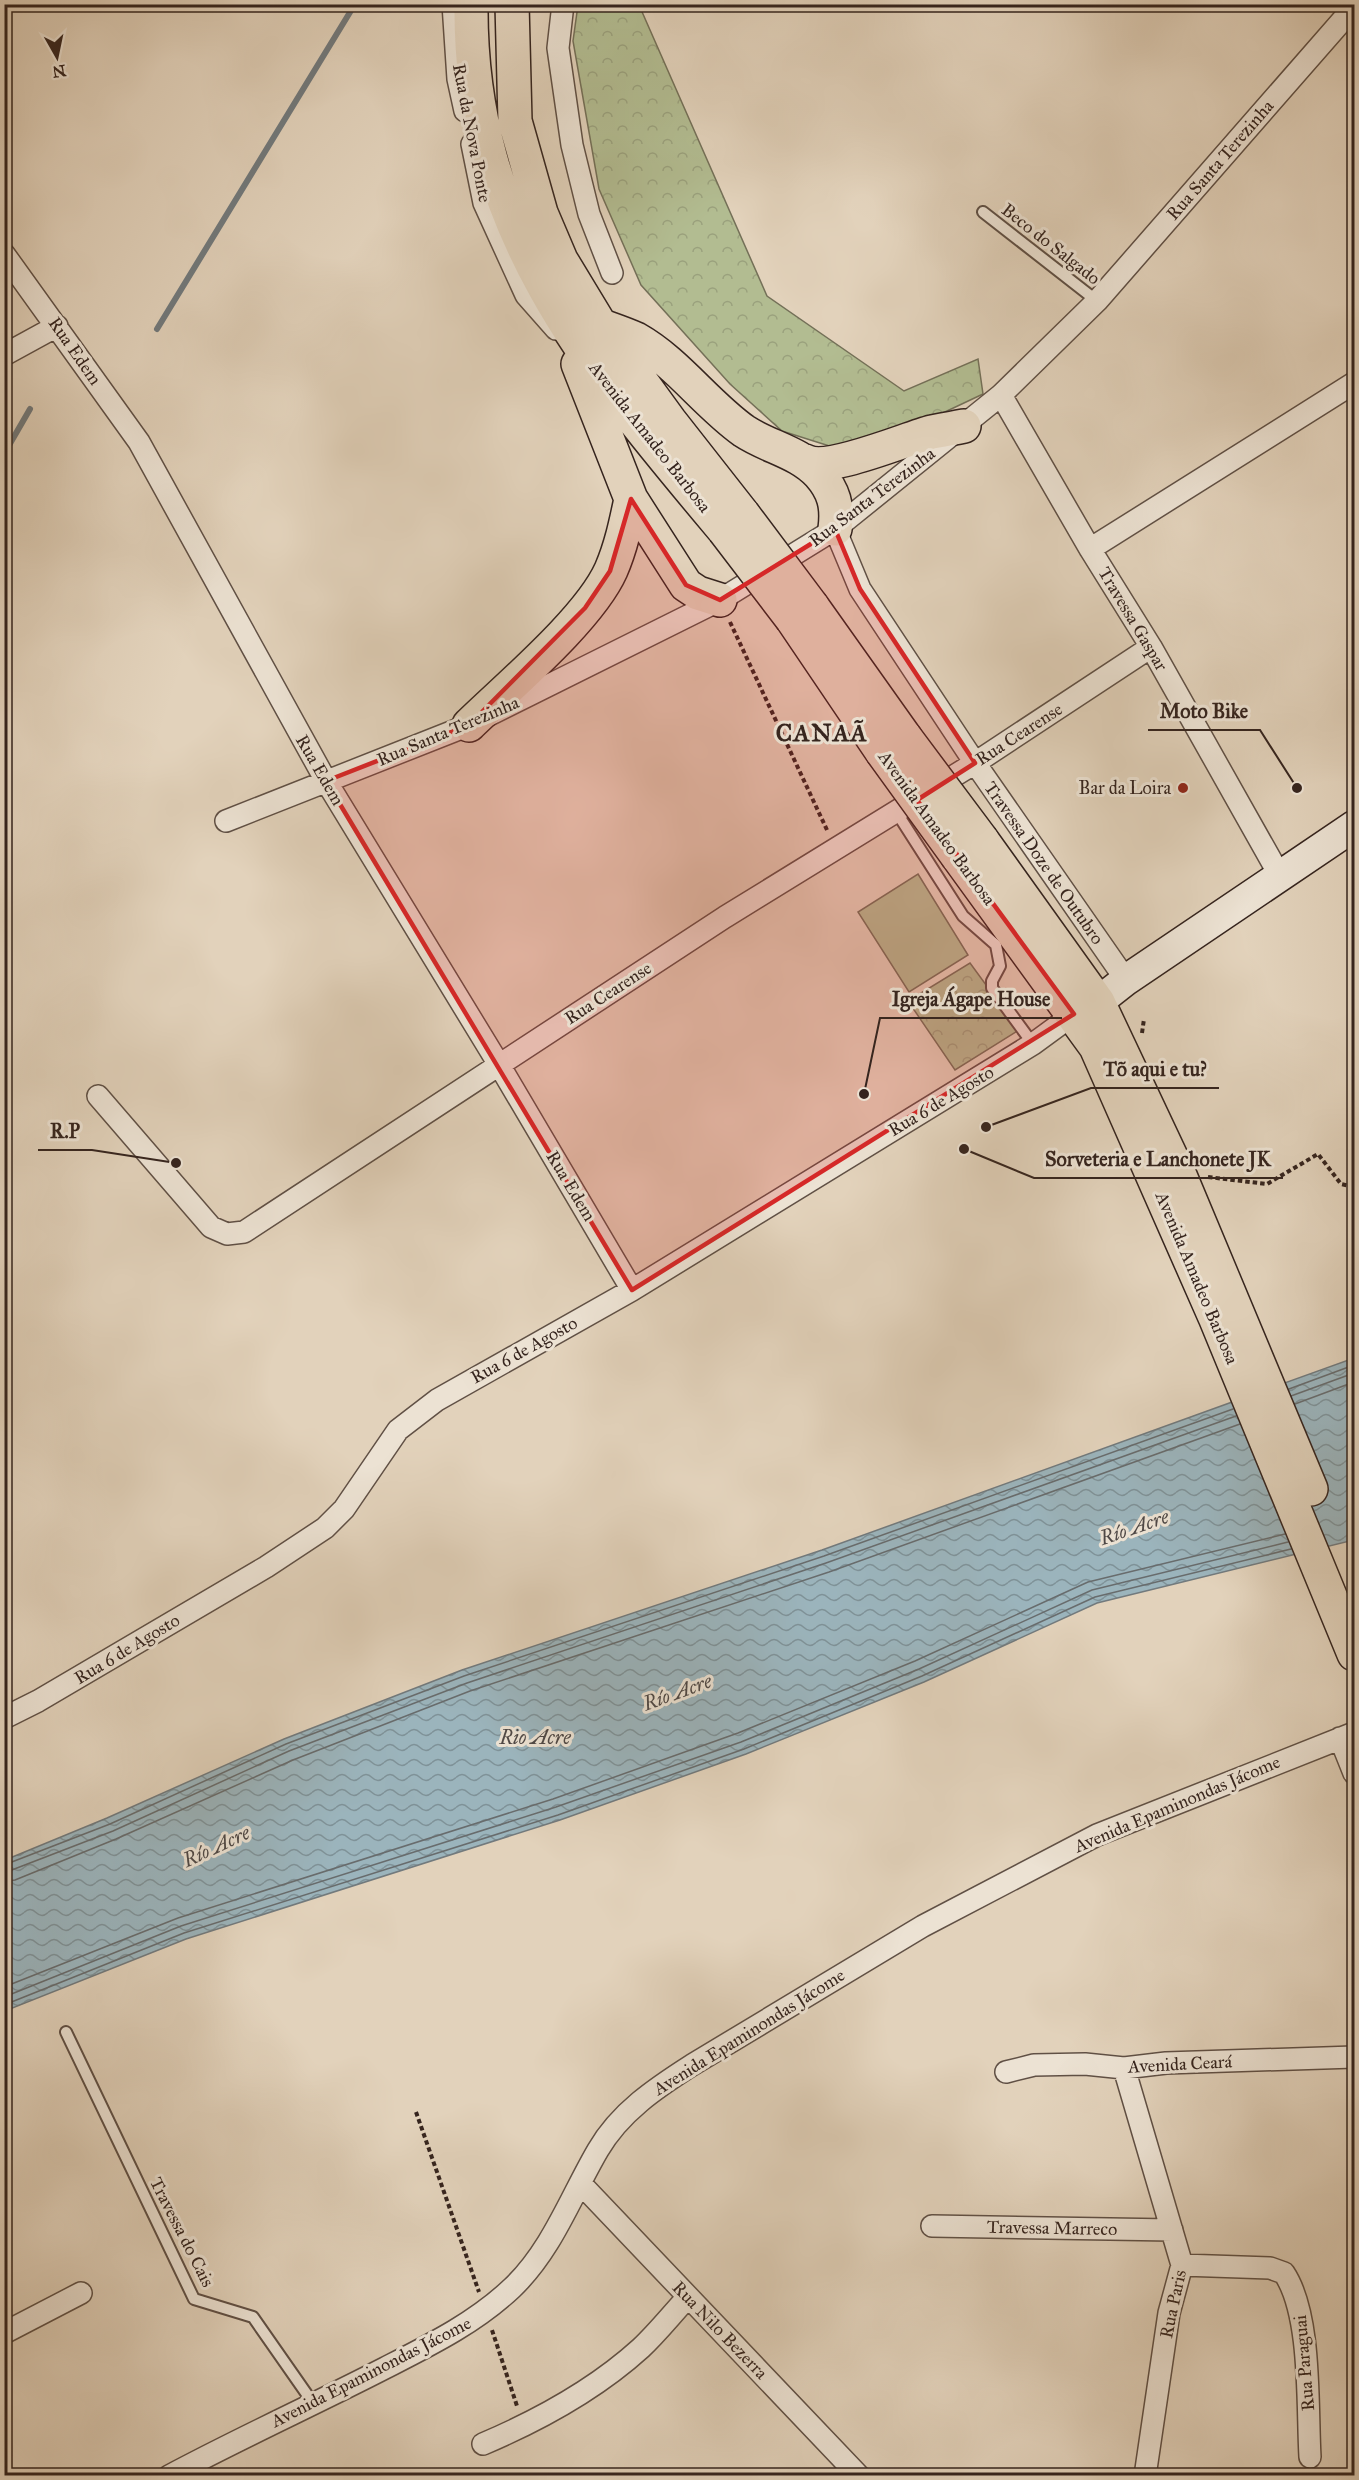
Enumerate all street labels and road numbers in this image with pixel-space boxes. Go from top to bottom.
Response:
street label: Rua da Nova Ponte [448,62,496,204]
street label: Rua Santa Terezinha [1162,95,1278,225]
street label: Beco do Salgado [997,199,1105,290]
street label: Rua Edem [44,313,106,389]
street label: Avenida Amadeo Barbosa [584,356,716,517]
street label: Rua Santa Terezinha [805,442,940,552]
street label: Travessa Gaspar [1093,563,1173,675]
street label: Rua Santa Terezinha [374,691,523,771]
street label: Rua Cearense [972,698,1066,770]
street label: Rua Edem [291,731,349,809]
street label: Avenida Amadeo Barbosa [873,746,1001,910]
street label: Travessa Doze de Outubro [979,777,1109,949]
street label: Rua Cearense [561,957,655,1029]
street label: Rua 6 de Agosto [884,1061,998,1142]
street label: Rua Edem [541,1147,601,1225]
street label: Avenida Amadeo Barbosa [1150,1187,1243,1368]
street label: Rua 6 de Agosto [467,1312,582,1389]
street label: Rua 6 de Agosto [70,1609,184,1690]
street label: Avenida Epaminondas Jácome [1070,1751,1284,1859]
street label: Avenida Epaminondas Jácome [648,1964,849,2101]
street label: Avenida Ceará [1126,2050,1233,2078]
street label: Travessa do Cais [145,2173,219,2291]
street label: Travessa Marreco [987,2216,1117,2240]
street label: Rua Paris [1155,2268,1191,2340]
street label: Rua Nilo Bezerra [668,2276,773,2384]
street label: Avenida Epaminondas Jácome [266,2312,475,2433]
street label: Rua Paraguai [1289,2314,1320,2412]

